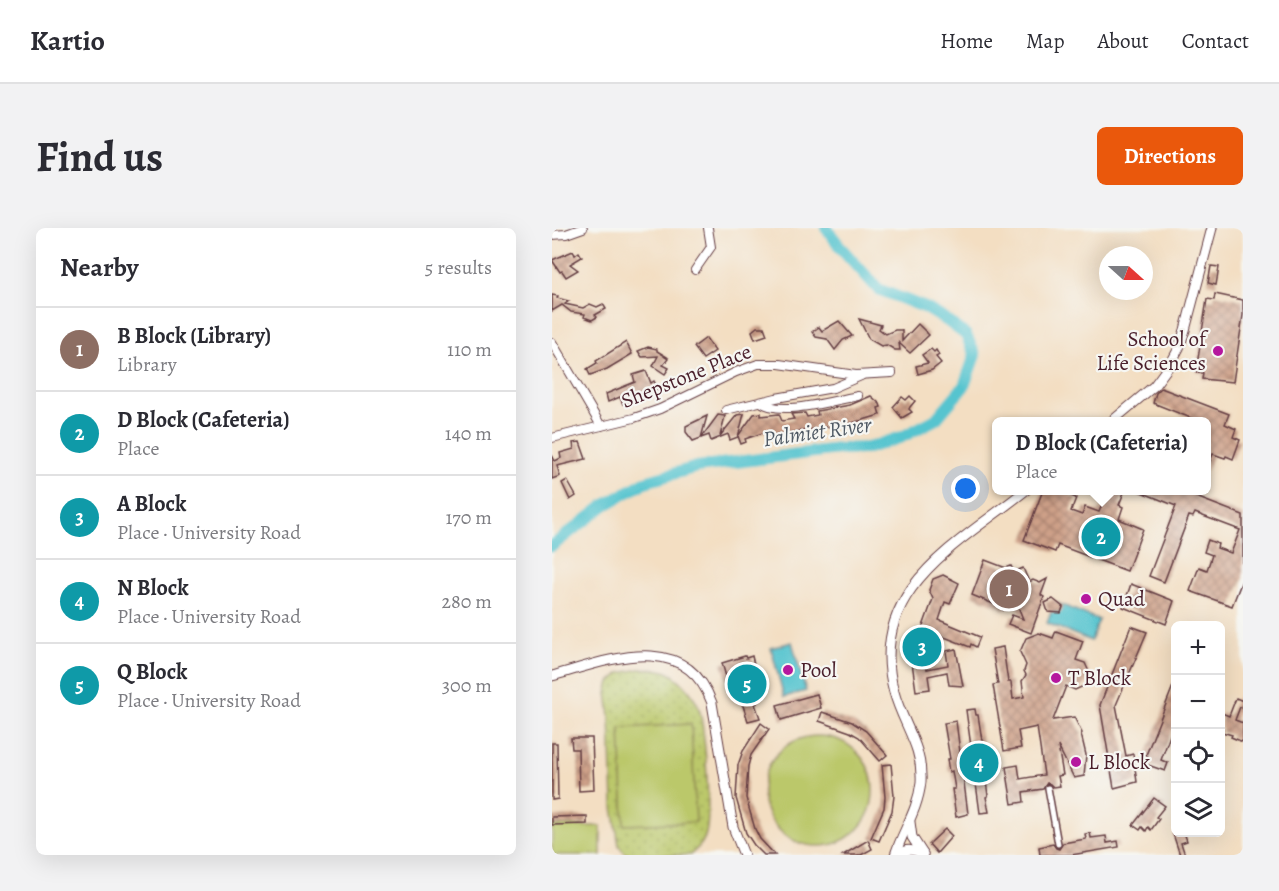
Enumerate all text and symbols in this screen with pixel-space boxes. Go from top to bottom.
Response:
text: Kartio [30,22,105,60]
text: Home [940,27,993,55]
text: Map [1026,27,1064,55]
text: About [1097,27,1149,55]
text: Contact [1182,27,1249,55]
button: Directions [1097,127,1243,185]
text: Find us [36,128,163,185]
north arrow [1099,246,1153,300]
text: Nearby [60,250,139,285]
text: 5 results [425,254,492,281]
text: B Block (Library) [117,321,271,351]
place label: School of Life Sciences [1096,325,1209,377]
text: 1 [76,336,83,363]
text: 110 m [447,336,492,363]
street label: Shepstone Place [617,337,755,415]
marker: School of Life Sciences [1211,344,1225,358]
text: Library [117,351,177,378]
text: D Block (Cafeteria) [117,405,290,435]
water label: Palmiet River [761,409,875,454]
popup [992,417,1211,495]
text: 2 [75,420,84,447]
text: 140 m [445,420,492,447]
text: D Block (Cafeteria) [1015,428,1188,458]
text: Place [117,435,159,462]
text: Place [1015,458,1058,485]
your location [951,474,980,503]
text: A Block [117,489,186,519]
text: 3 [75,504,84,531]
text: 170 m [446,504,492,531]
pin: 2 [1082,514,1120,560]
text: Place · University Road [117,519,301,546]
pin: 1 [990,566,1028,612]
text: N Block [117,573,189,603]
place label: Quad [1098,585,1146,613]
text: 4 [75,588,84,615]
text: 280 m [442,588,492,615]
marker: Quad [1079,592,1093,606]
text: Place · University Road [117,603,301,630]
map controls [1171,621,1225,837]
button: + [1171,621,1225,675]
pin: 3 [902,624,941,670]
place label: Pool [800,656,837,684]
text: Q Block [117,657,187,687]
pin: 5 [728,662,766,706]
marker: Pool [781,663,795,677]
place label: T Block [1068,664,1132,692]
marker: T Block [1049,671,1063,685]
text: 5 [75,672,84,699]
text: 300 m [442,672,492,699]
button: − [1171,675,1225,729]
text: Place · University Road [117,687,301,714]
button: locate [1171,729,1225,783]
pin: 4 [960,740,998,786]
place label: L Block [1088,748,1151,776]
marker: L Block [1069,755,1083,769]
button: layers [1171,783,1225,837]

